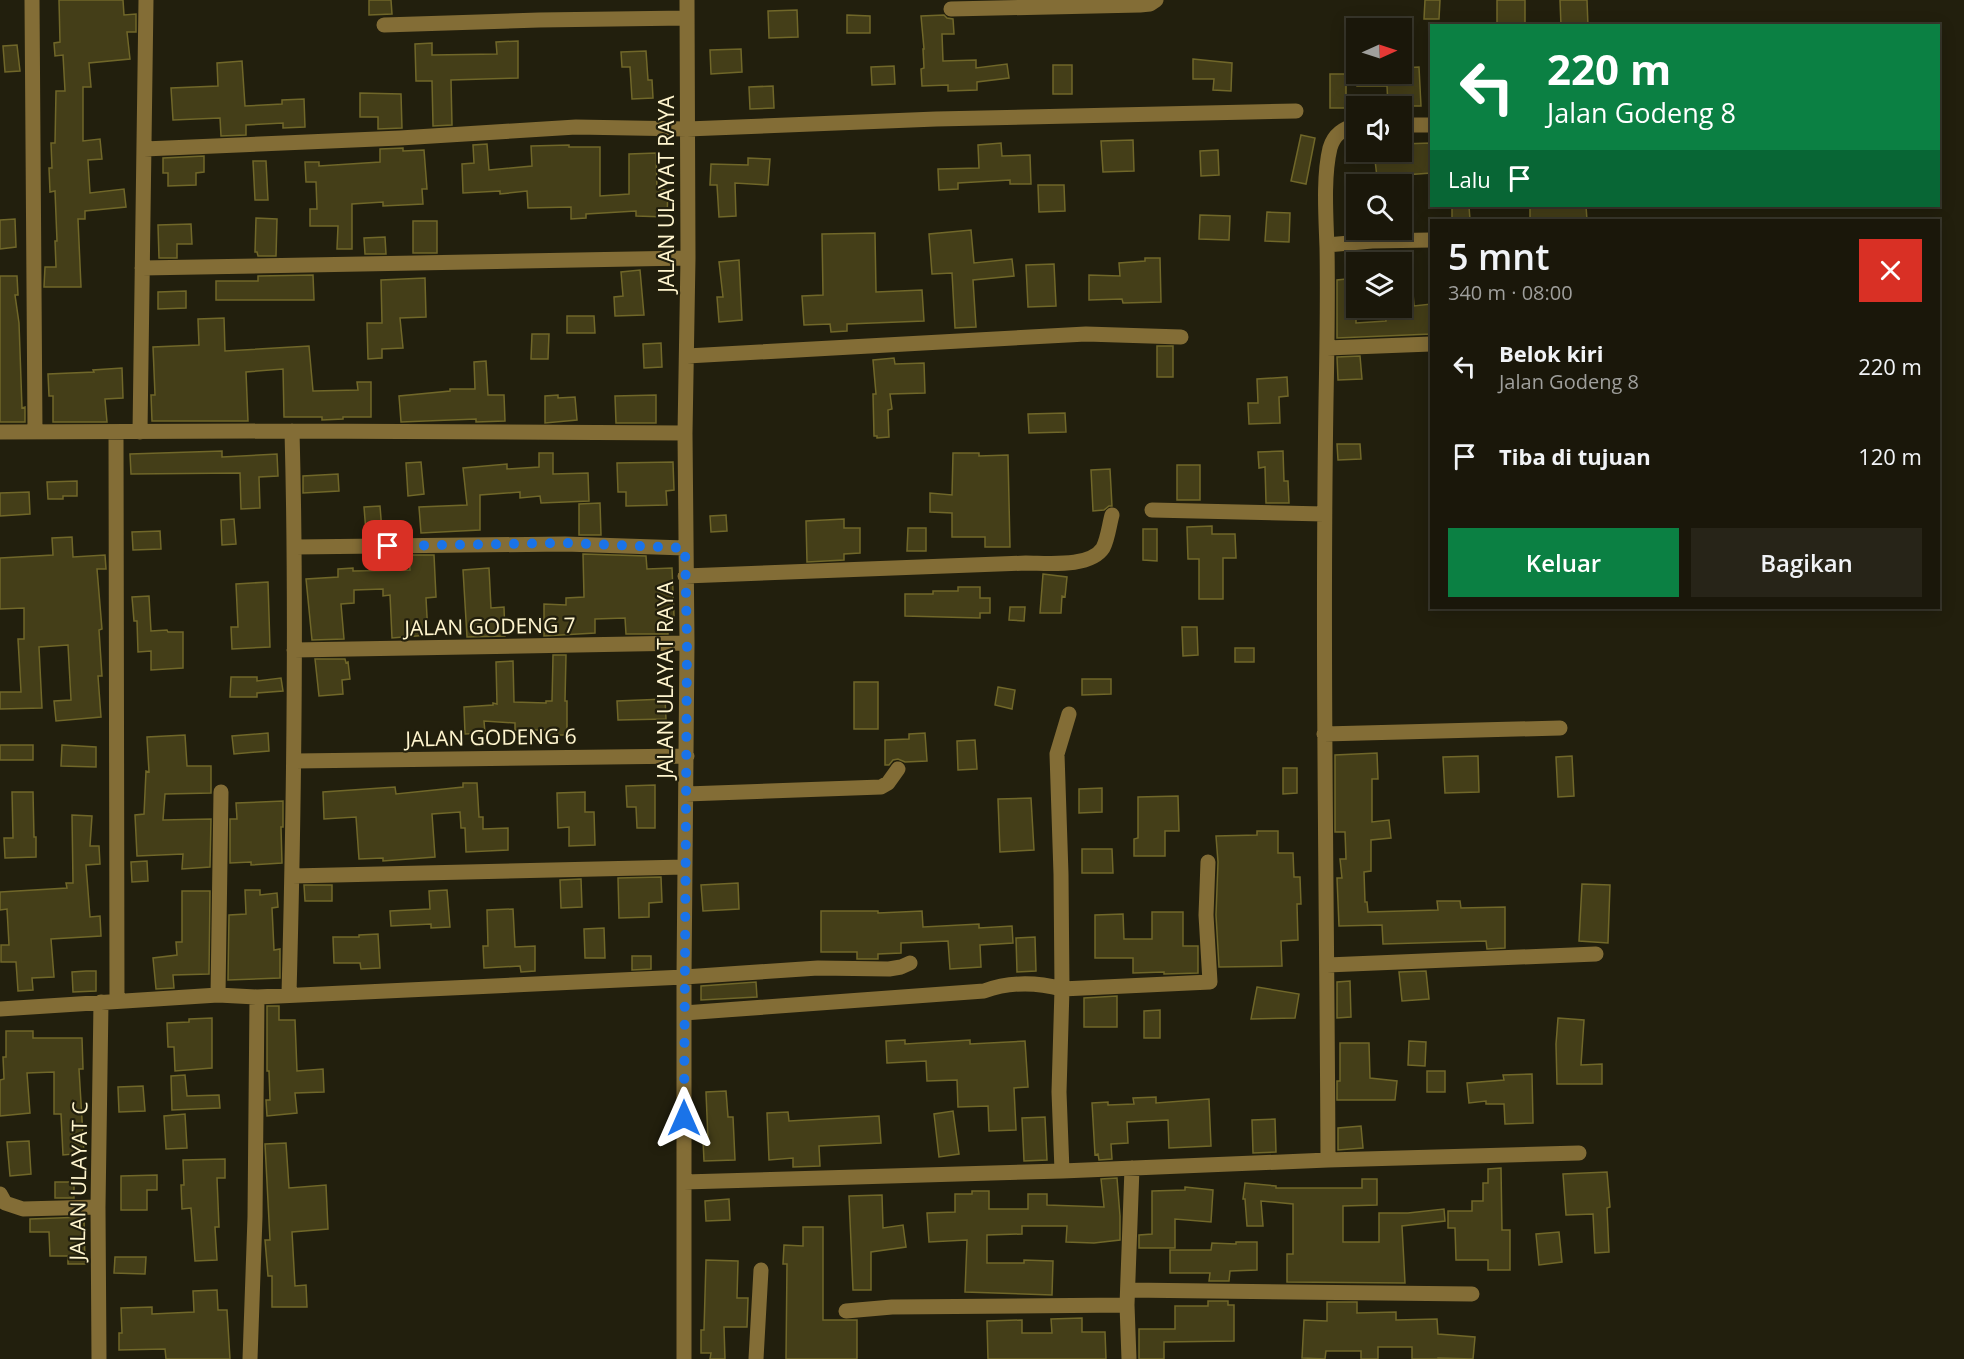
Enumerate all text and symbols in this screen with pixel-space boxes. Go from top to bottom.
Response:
north arrow [1346,18,1412,84]
map controls [1346,18,1412,318]
text: 220 m [1547,40,1671,97]
icon: left [1448,48,1526,126]
text: Jalan Godeng 8 [1547,94,1736,131]
street label: JALAN ULAYAT RAYA [652,95,680,295]
button: sound [1346,96,1412,162]
icon: arrive [1503,162,1536,195]
text: Lalu [1448,164,1491,194]
button: search [1346,174,1412,240]
text: 5 mnt [1448,232,1549,281]
button: close [1859,239,1922,302]
button: layers [1346,252,1412,318]
text: 340 m · 08:00 [1448,279,1573,306]
text: Belok kiri [1499,338,1604,368]
icon: left [1448,350,1481,383]
text: 220 m [1858,351,1922,381]
text: Jalan Godeng 8 [1499,368,1639,395]
icon: arrive [1448,440,1481,473]
text: Tiba di tujuan [1499,441,1651,471]
text: 120 m [1858,441,1922,471]
pin [362,520,413,571]
button: Keluar [1448,528,1679,597]
button: Bagikan [1691,528,1922,597]
icon: arrive [371,529,404,562]
street label: JALAN ULAYAT RAYA [651,581,679,781]
street label: JALAN GODENG 7 [402,611,576,642]
street label: JALAN GODENG 6 [403,722,577,753]
position arrow [652,1086,716,1150]
street label: JALAN ULAYAT C [63,1101,93,1263]

